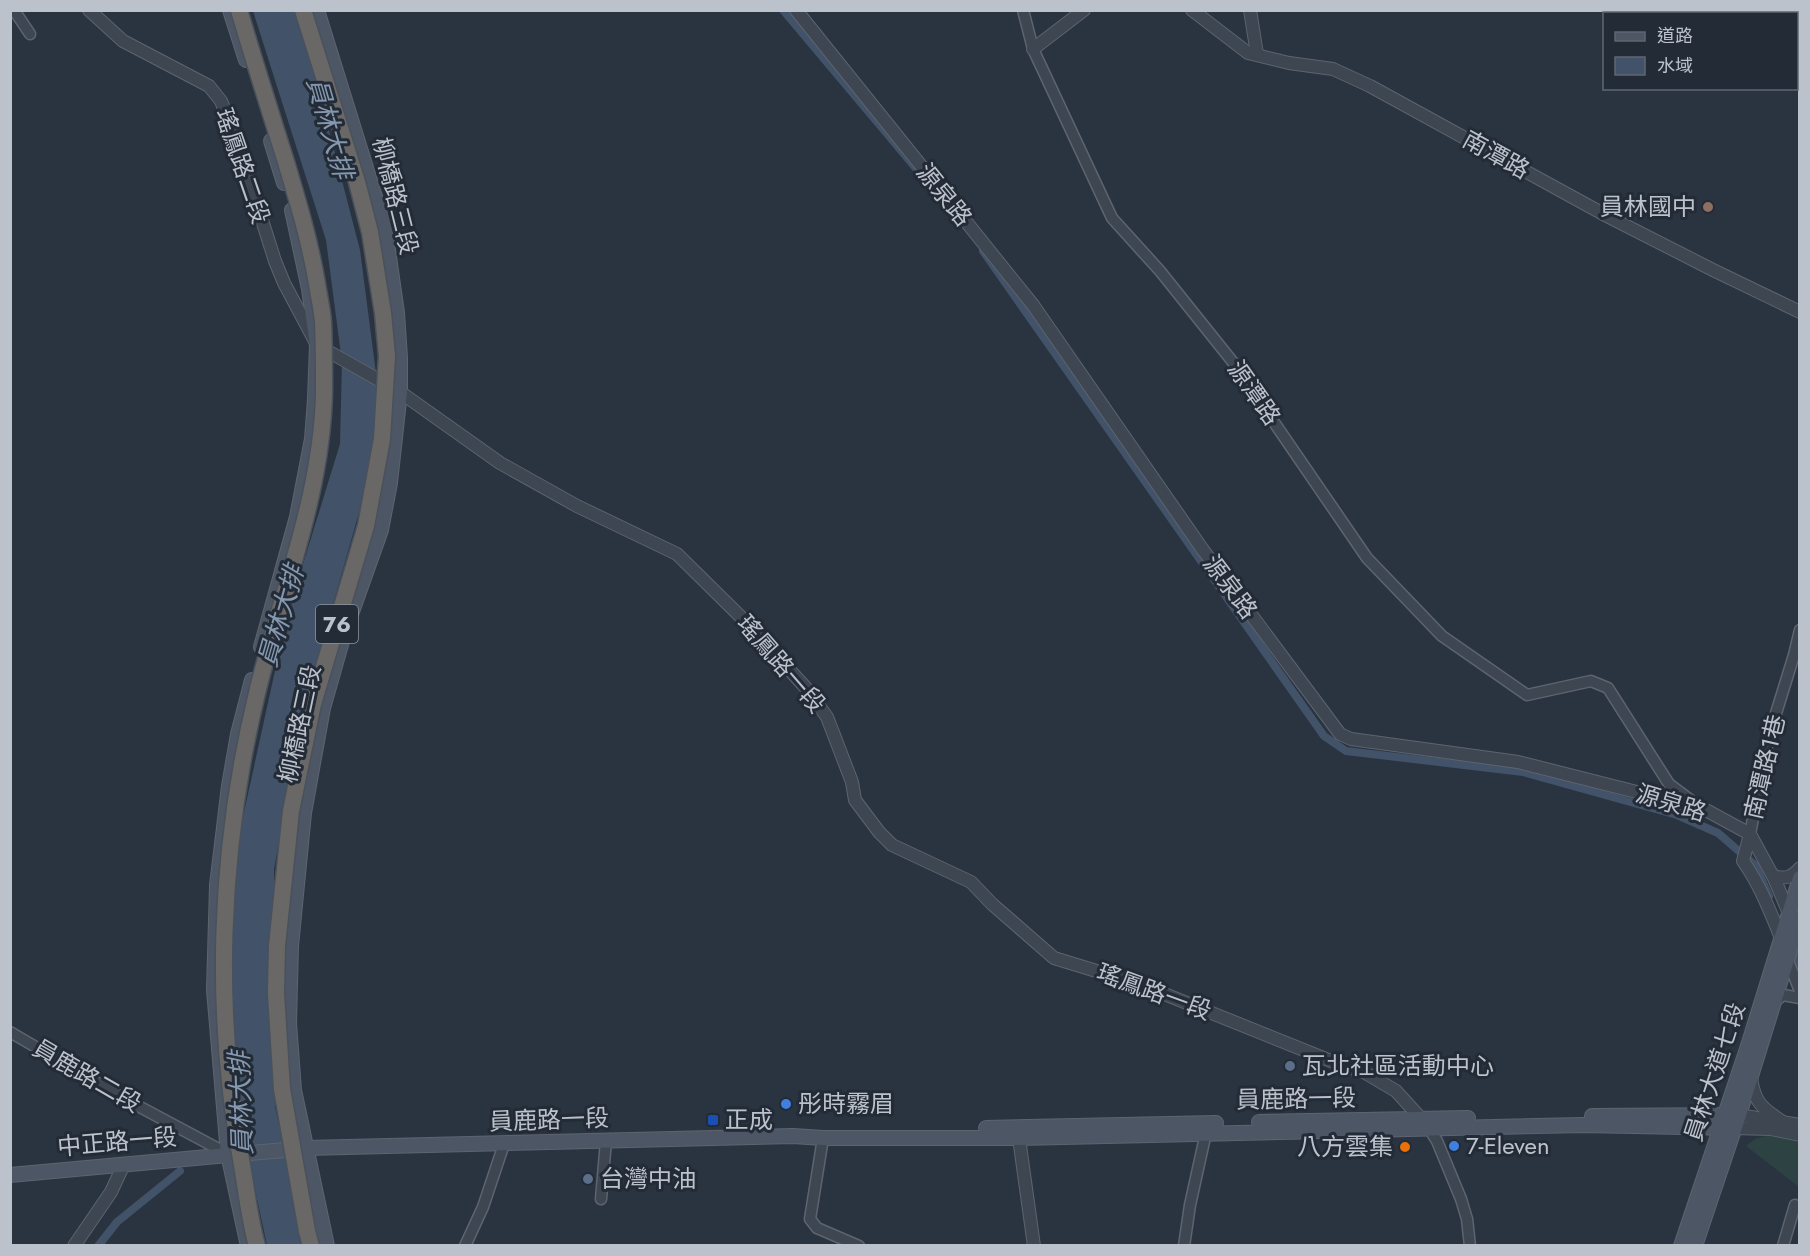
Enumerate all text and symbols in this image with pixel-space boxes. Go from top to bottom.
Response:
legend [1603,12,1798,90]
text: 道路 [1657,23,1693,49]
text: 水域 [1657,53,1693,79]
water label: 員林大排 [297,73,363,186]
street label: 瑤鳳路二段 [206,103,279,228]
street label: 南潭路 [1456,122,1536,187]
street label: 柳橋路三段 [364,133,427,258]
street label: 源泉路 [908,156,981,234]
place label: 員林國中 [1600,189,1696,224]
marker: 員林國中 [1701,200,1715,214]
street label: 源潭路 [1219,353,1289,432]
street label: 源泉路 [1195,547,1266,626]
water label: 員林大排 [248,558,314,671]
road number: 76 [316,605,358,643]
street label: 瑤鳳路一段 [729,607,834,720]
street label: 柳橋路三段 [270,662,329,786]
street label: 南潭路1巷 [1735,711,1794,823]
street label: 源泉路 [1632,775,1711,830]
street label: 瑤鳳路一段 [1092,955,1217,1028]
street label: 員林大道七段 [1676,998,1753,1146]
street label: 員鹿路二段 [27,1030,148,1121]
water label: 員林大排 [220,1047,262,1156]
place label: 瓦北社區活動中心 [1302,1048,1494,1083]
marker: 瓦北社區活動中心 [1283,1059,1297,1073]
street label: 員鹿路一段 [1236,1080,1356,1117]
place label: 彤時霧眉 [798,1086,894,1121]
marker: 彤時霧眉 [779,1097,793,1111]
street label: 員鹿路一段 [488,1100,610,1139]
place label: 正成 [725,1102,773,1137]
marker: 正成 [706,1113,720,1127]
street label: 中正路一段 [56,1119,178,1164]
place label: 7-Eleven [1466,1128,1550,1163]
place label: 八方雲集 [1297,1129,1393,1164]
marker: 7-Eleven [1447,1139,1461,1153]
marker: 八方雲集 [1398,1140,1412,1154]
place label: 台灣中油 [600,1161,696,1196]
marker: 台灣中油 [581,1172,595,1186]

